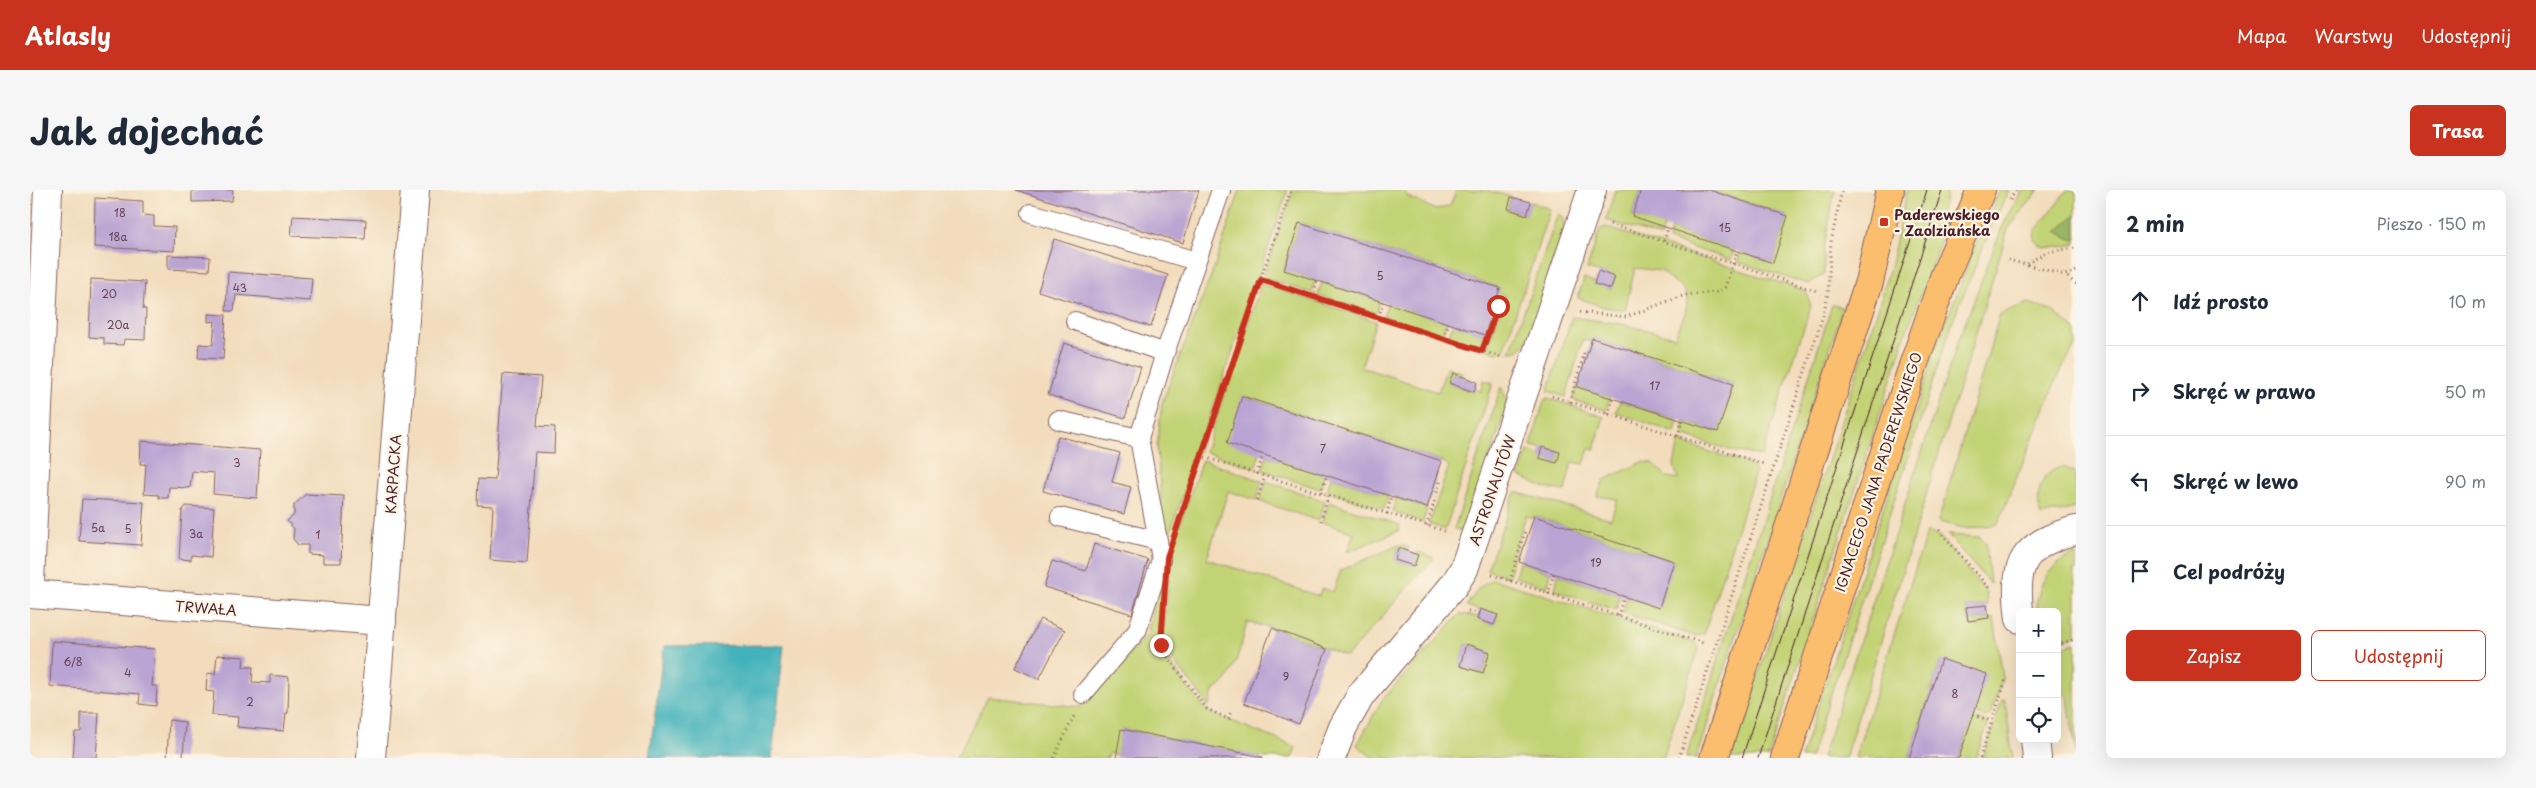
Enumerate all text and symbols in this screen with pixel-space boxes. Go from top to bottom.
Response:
text: Atlasly [25,17,111,53]
text: Mapa [2237,22,2287,49]
text: Warstwy [2315,22,2393,49]
text: Udostępnij [2421,22,2511,49]
text: Jak dojechać [30,104,264,157]
button: Trasa [2410,105,2506,156]
house number: 18 [114,204,126,221]
place label: Paderewskiego - Zaolziańska [1894,204,2000,241]
text: 2 min [2126,207,2185,239]
text: Pieszo · 150 m [2377,211,2486,235]
marker: Paderewskiego - Zaolziańska [1878,216,1890,228]
house number: 15 [1719,219,1731,236]
house number: 18a [109,228,127,245]
house number: 5 [1376,267,1384,284]
house number: 43 [233,279,247,296]
house number: 20 [101,285,117,302]
icon: ahead [2126,287,2154,315]
text: Idź prosto [2173,287,2269,315]
text: 10 m [2449,289,2486,313]
route start [1487,295,1510,318]
house number: 20a [107,316,129,333]
street label: IGNACEGO JANA PADEREWSKIEGO [1829,349,1927,595]
house number: 17 [1650,377,1661,394]
icon: right [2126,377,2154,405]
text: Skręć w prawo [2173,377,2316,405]
text: 50 m [2445,379,2486,403]
street label: ASTRONAUTÓW [1463,431,1521,548]
street label: KARPACKA [380,433,406,515]
house number: 7 [1320,440,1326,457]
house number: 3 [233,454,241,471]
icon: left [2126,467,2154,495]
text: Skręć w lewo [2173,467,2298,495]
text: 90 m [2445,469,2486,493]
house number: 5a [91,519,105,536]
house number: 5 [124,520,132,537]
house number: 3a [189,525,203,542]
house number: 1 [316,526,321,543]
house number: 19 [1590,554,1602,571]
icon: arrive [2126,557,2154,585]
text: Cel podróży [2173,557,2285,585]
street label: TRWAŁA [174,595,238,621]
map controls [2016,608,2061,743]
button: + [2016,608,2061,653]
button: Zapisz [2126,630,2301,681]
button: Udostępnij [2311,630,2486,681]
route end [1150,634,1173,657]
house number: 6/8 [63,653,83,670]
button: − [2016,653,2061,698]
house number: 4 [124,664,132,681]
house number: 9 [1283,668,1289,685]
house number: 8 [1952,685,1959,702]
house number: 2 [246,693,254,710]
button: locate [2016,698,2061,743]

